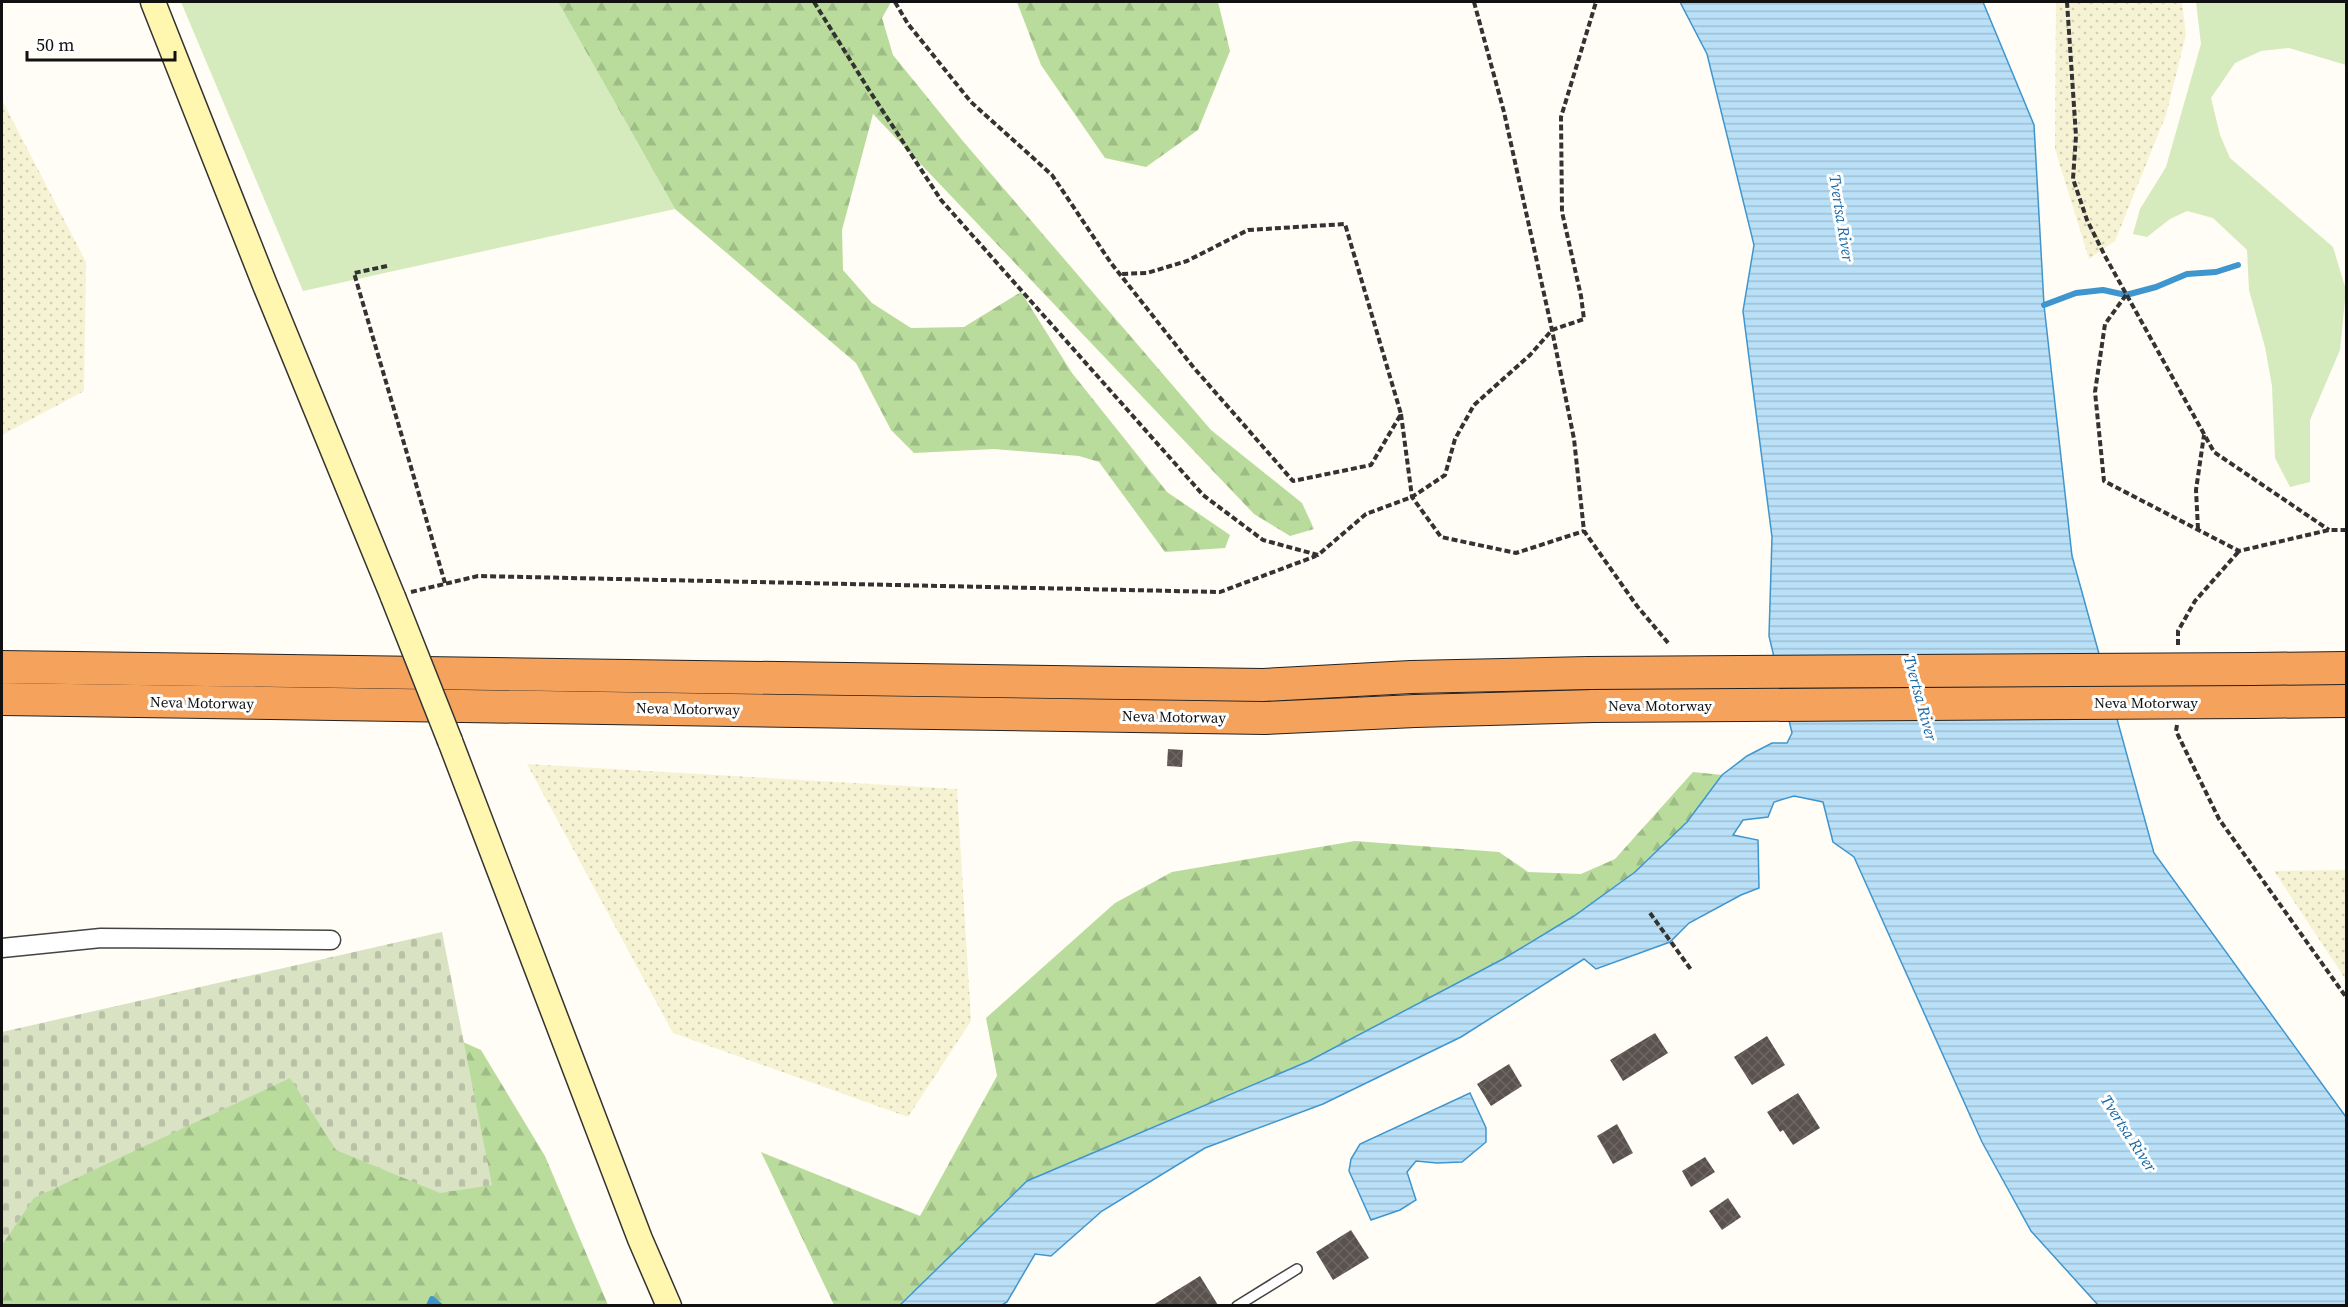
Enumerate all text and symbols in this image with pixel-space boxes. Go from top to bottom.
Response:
scale bar [27,24,176,62]
text: 50 m [36,32,74,57]
water label: Tvertsa River [1824,173,1860,264]
water label: Tvertsa River [1899,653,1943,744]
street label: Neva Motorway [150,691,255,714]
street label: Neva Motorway [2094,692,2198,713]
street label: Neva Motorway [1608,695,1712,716]
street label: Neva Motorway [636,697,741,720]
street label: Neva Motorway [1122,705,1227,728]
water label: Tvertsa River [2096,1090,2162,1176]

